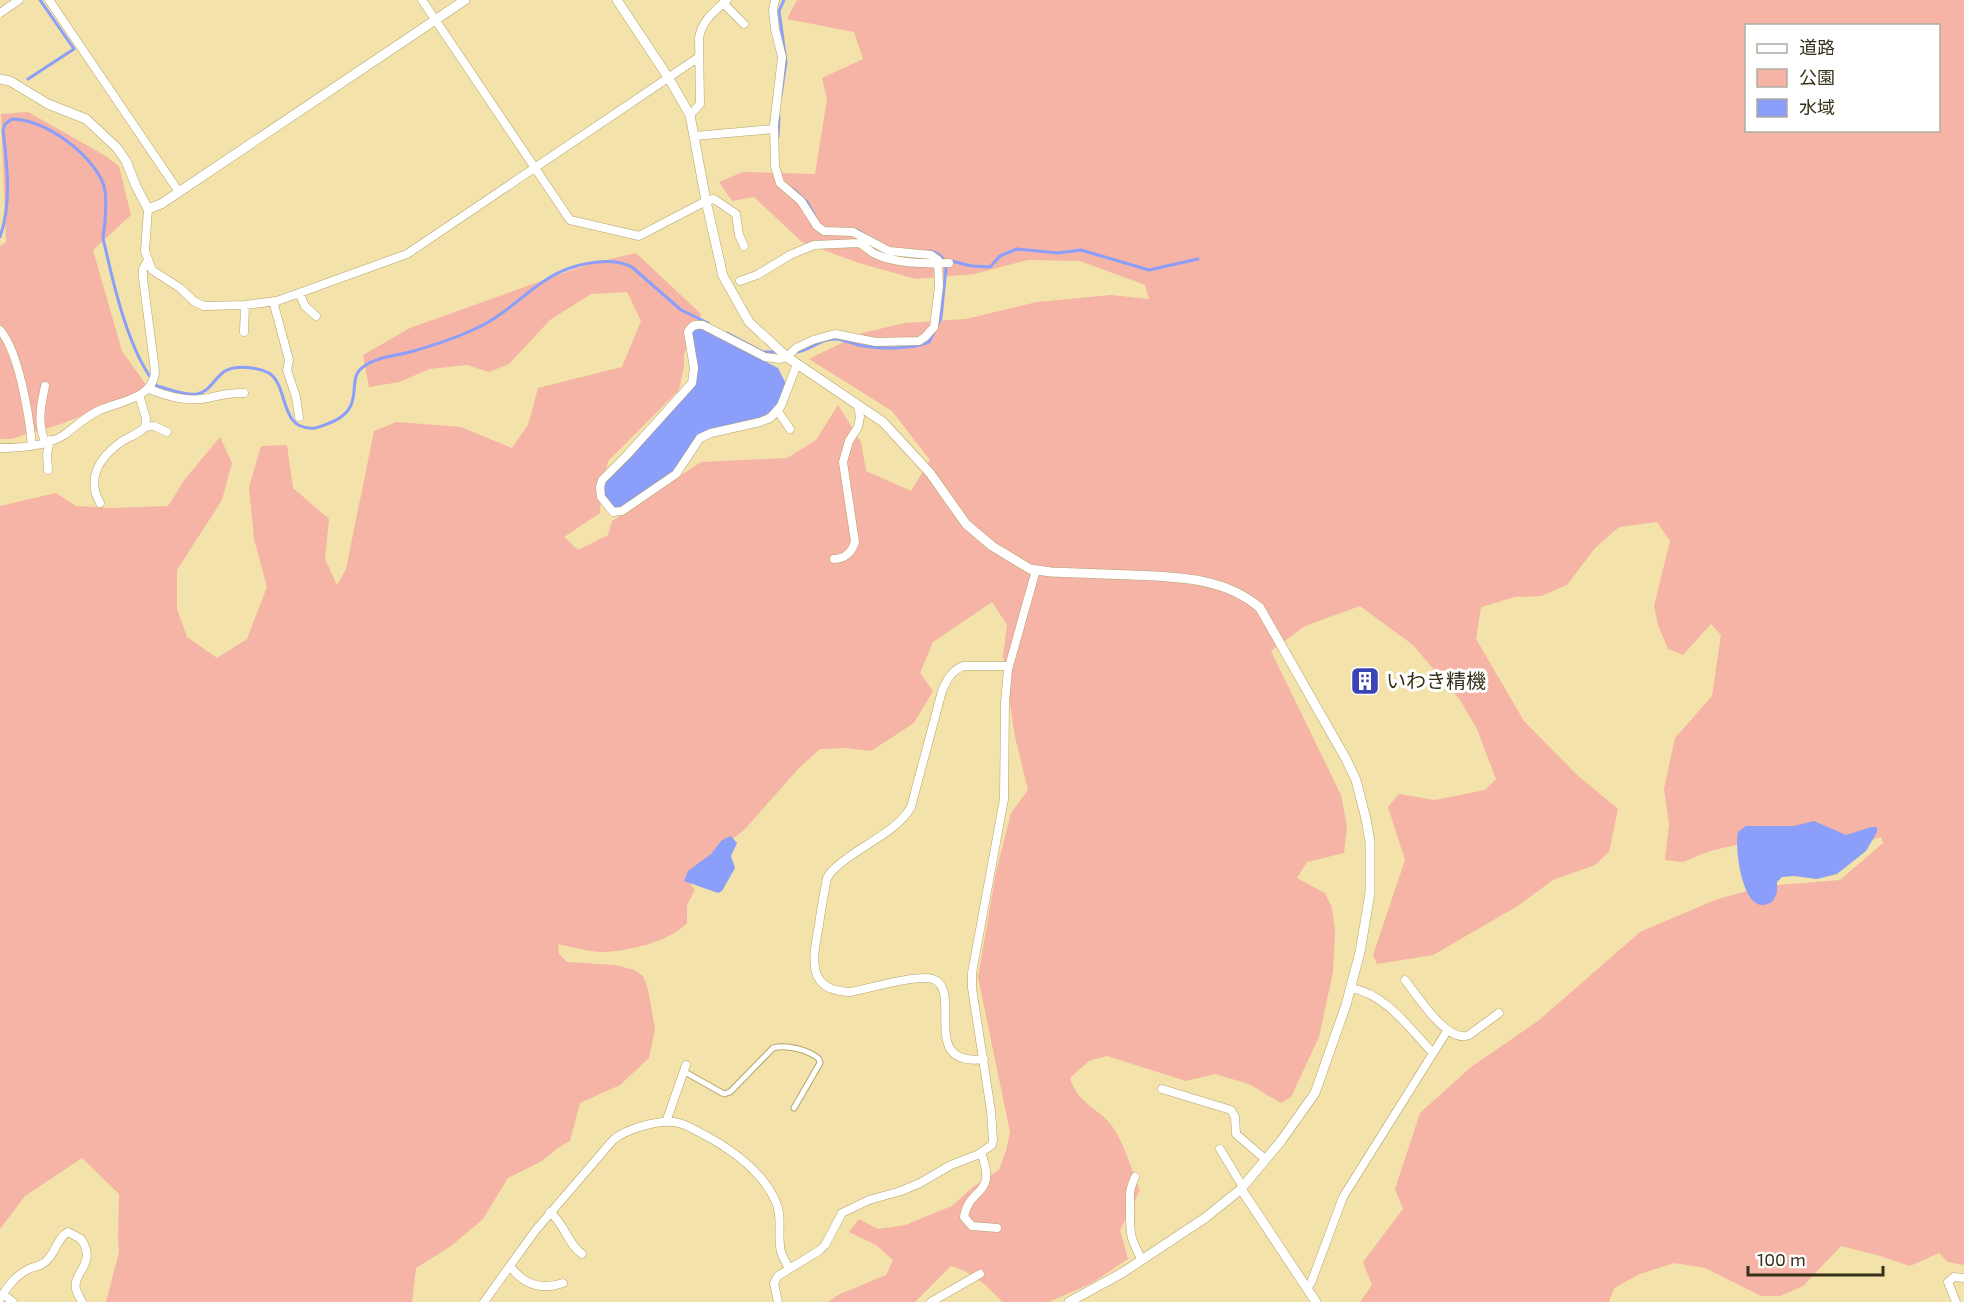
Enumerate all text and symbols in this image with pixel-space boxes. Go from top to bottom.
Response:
legend [1745,24,1940,132]
text: 道路 [1799,36,1835,58]
text: 公園 [1799,66,1835,88]
text: 水域 [1799,96,1835,118]
building icon: いわき精機 [1349,665,1381,697]
place label: いわき精機 [1386,668,1486,692]
scale bar [1748,1239,1883,1277]
text: 100 m [1757,1248,1806,1270]

